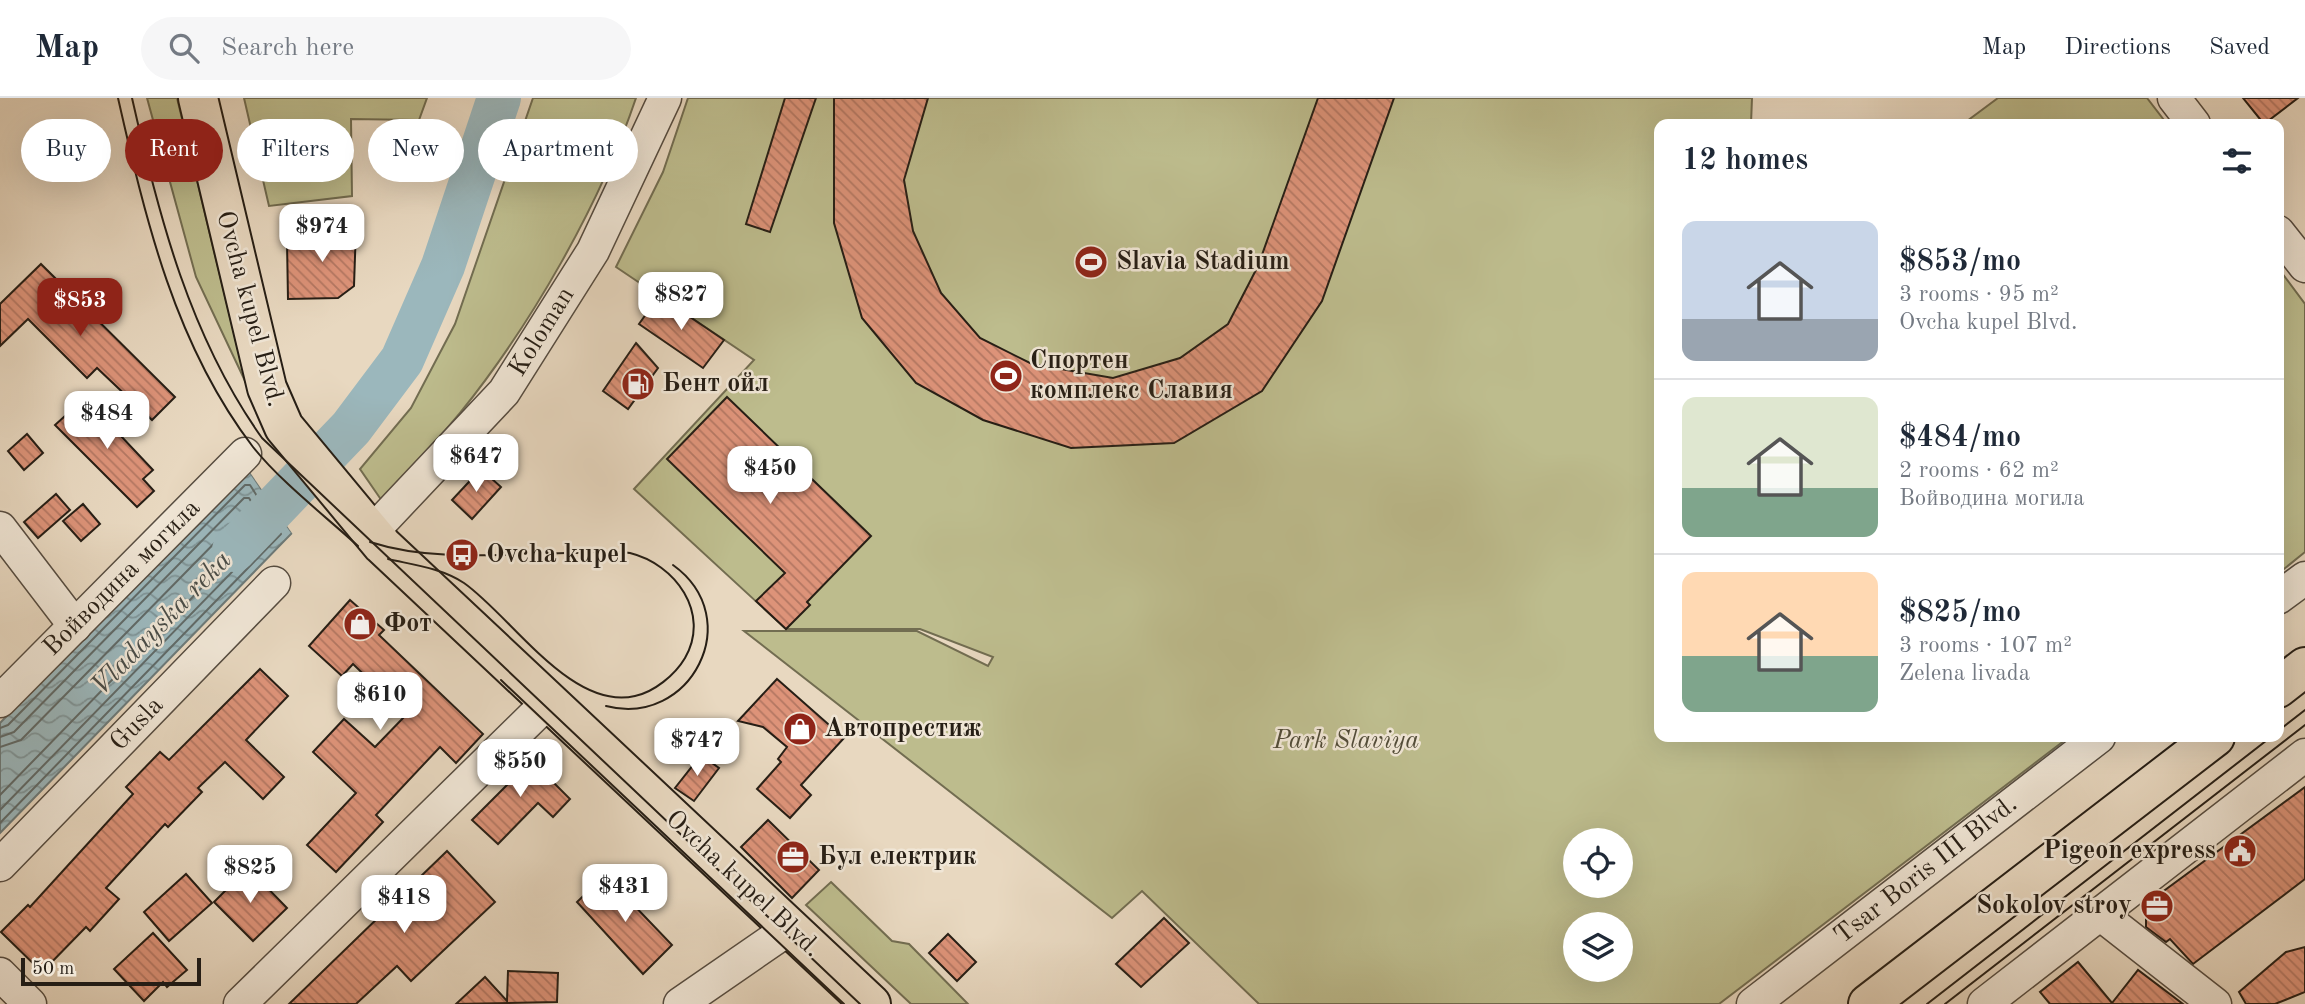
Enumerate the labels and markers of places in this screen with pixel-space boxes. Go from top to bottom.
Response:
pin: $974 [281,204,363,264]
sports icon: Slavia Stadium [1072,243,1110,281]
place label: Slavia Stadium [1116,249,1290,275]
pin: $827 [640,272,722,332]
pin: $853 [39,278,121,338]
place label: Спортен комплекс Славия [1030,348,1233,404]
sports icon: Спортен комплекс Славия [987,357,1025,395]
fuel station icon: Бент ойл [619,365,657,403]
place label: Бент ойл [662,371,769,397]
pin: $484 [66,392,148,451]
pin: $647 [435,434,517,494]
pin: $450 [729,446,811,506]
bus stop icon: Ovcha kupel [443,536,481,574]
place label: Ovcha kupel [486,542,627,568]
shop icon: Фот [341,605,379,643]
place label: Фот [384,611,432,637]
pin: $610 [339,672,421,732]
shop icon: Автопрестиж [781,710,819,748]
place label: Автопрестиж [824,716,982,742]
pin: $747 [656,718,738,778]
pin: $550 [479,740,561,799]
public building icon: Pigeon express [2221,832,2259,870]
office icon: Бул електрик [774,838,812,876]
place label: Pigeon express [2043,838,2216,864]
place label: Бул електрик [818,844,977,870]
pin: $825 [209,846,291,905]
pin: $431 [584,864,666,924]
pin: $418 [363,876,445,935]
office icon: Sokolov stroy [2138,887,2176,925]
place label: Sokolov stroy [1976,893,2132,919]

